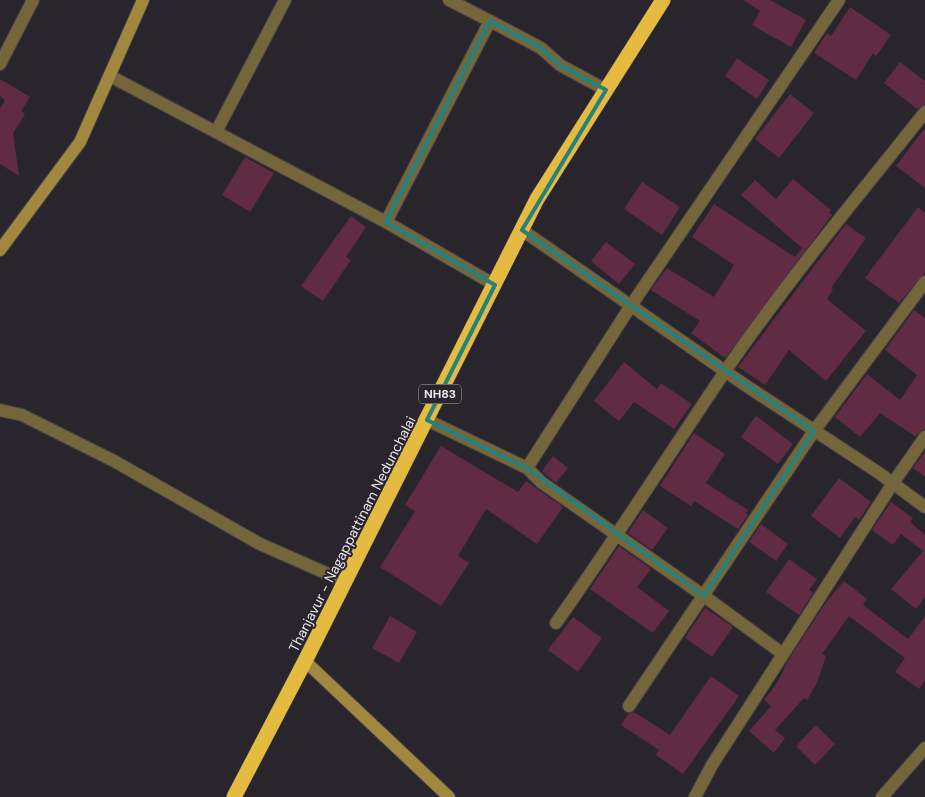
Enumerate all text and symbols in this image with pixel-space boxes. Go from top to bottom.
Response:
road number: NH83 [419,384,461,404]
street label: Thanjavur - Nagappattinam Nedunchalai [285,413,419,655]

